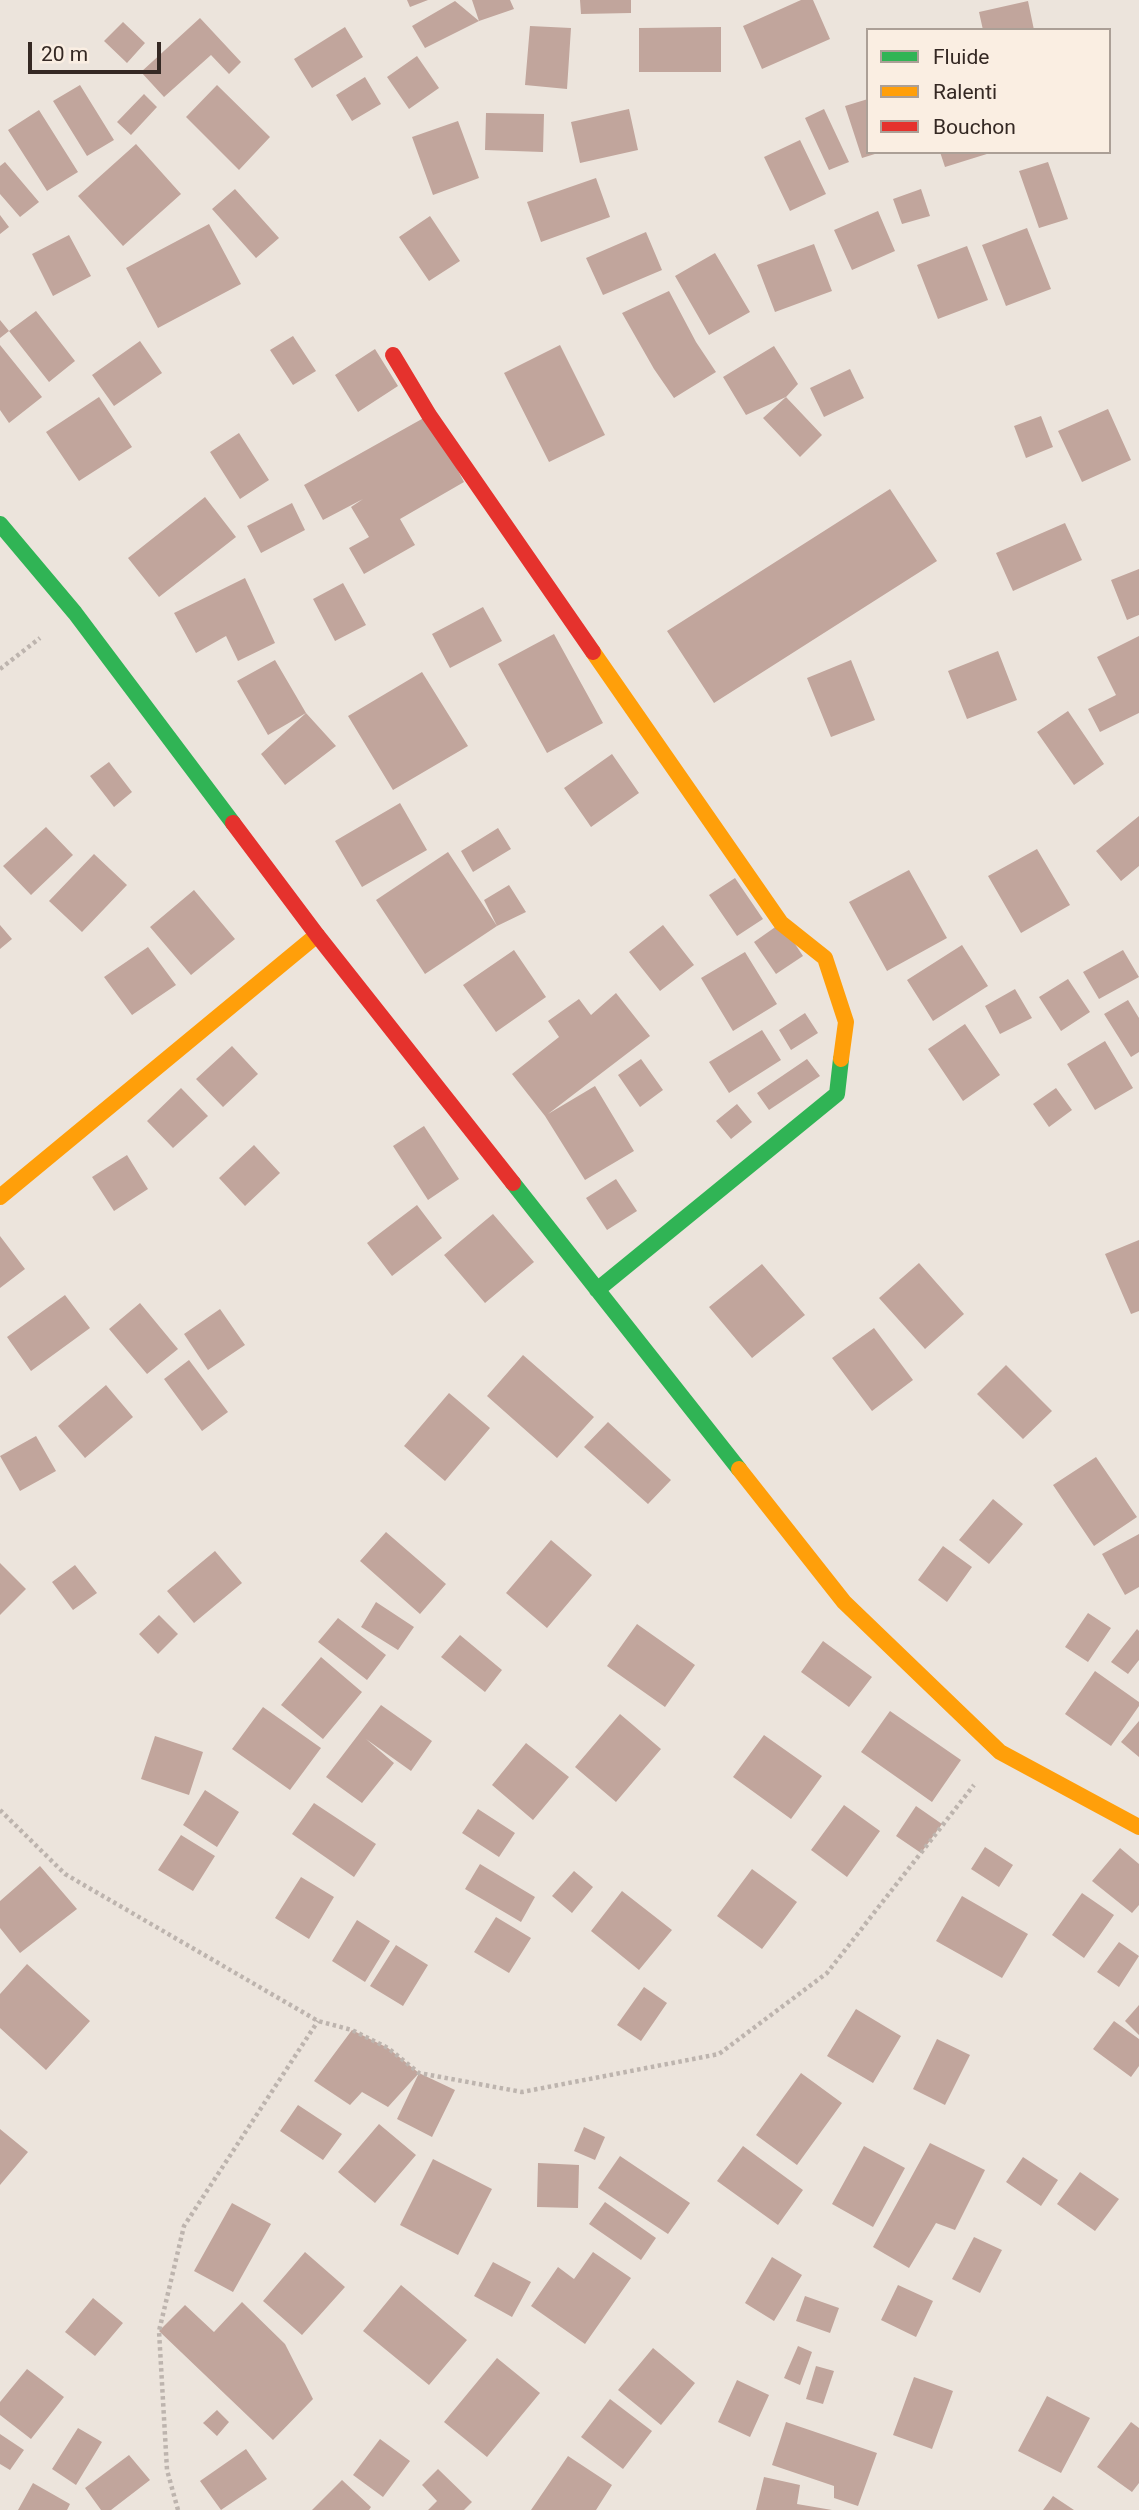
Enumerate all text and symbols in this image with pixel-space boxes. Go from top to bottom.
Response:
scale bar [32,28,164,72]
legend [866,28,1111,154]
text: 20 m [41,42,88,66]
text: Fluide [933,45,989,69]
text: Ralenti [933,80,997,104]
text: Bouchon [933,115,1016,139]

